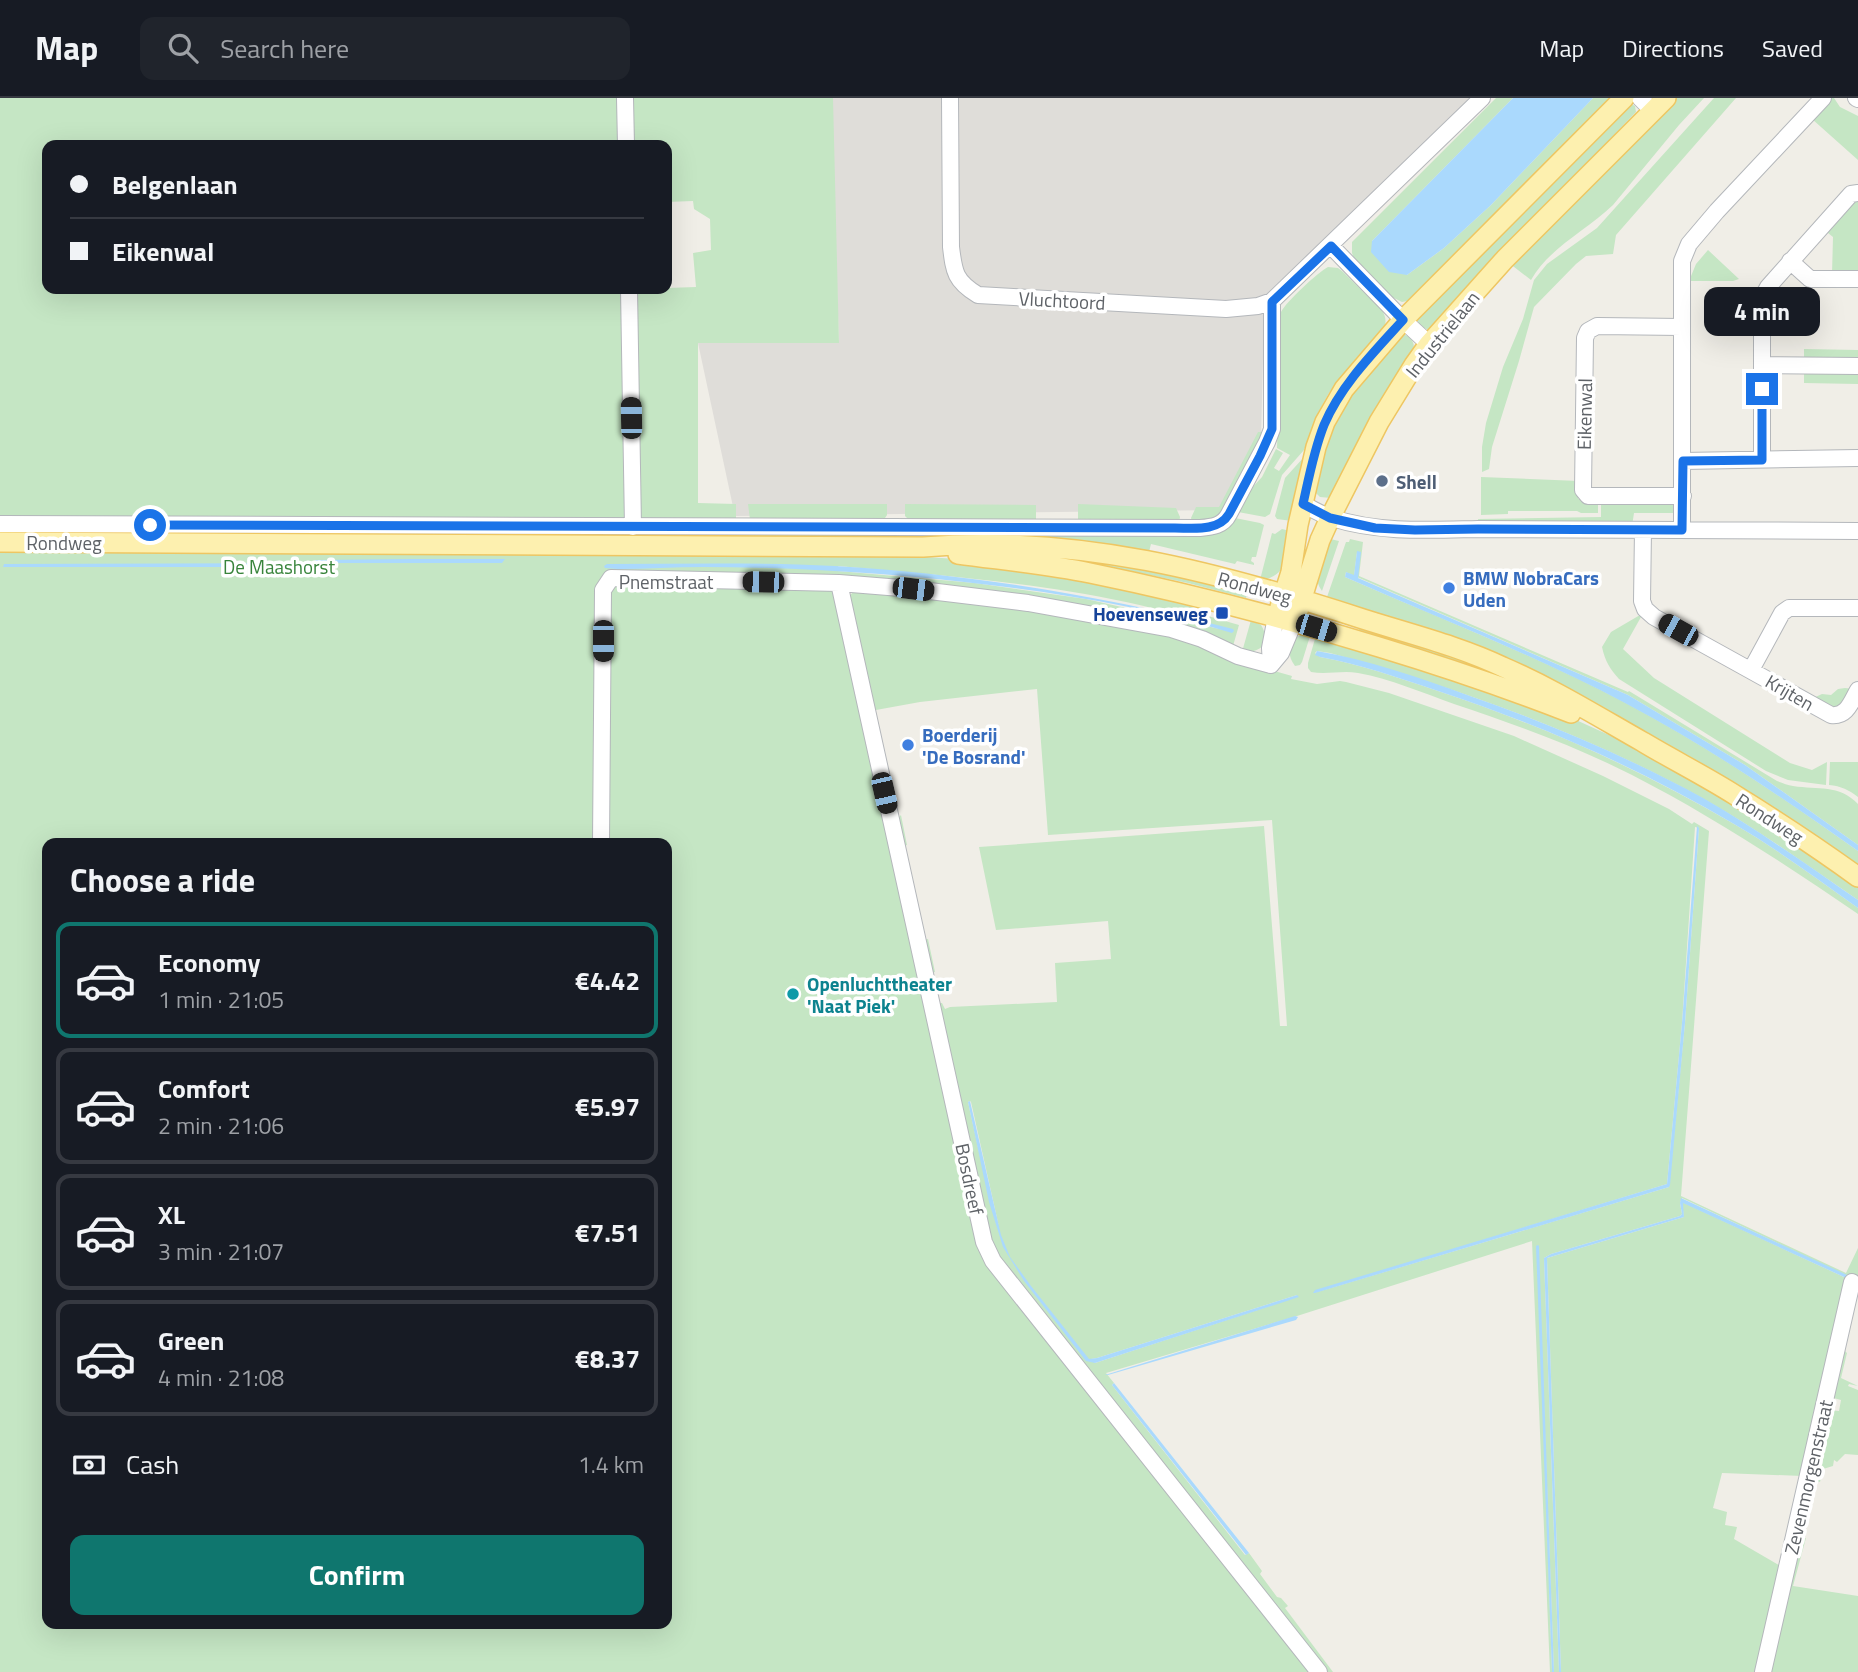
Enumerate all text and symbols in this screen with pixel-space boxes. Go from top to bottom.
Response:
search box [140,17,630,80]
text: Map [35,23,98,73]
icon: search [164,29,202,67]
text: Search here [220,29,349,68]
text: Map [1539,30,1584,66]
text: Directions [1622,30,1724,66]
text: Saved [1762,30,1823,66]
text: Belgenlaan [112,165,238,204]
text: Eikenwal [112,232,214,271]
street label: Vluchtoord [1018,283,1106,317]
street label: Industrielaan [1398,284,1486,384]
callout: 4 min [1704,288,1820,336]
text: 4 min [1734,294,1790,329]
route end [1746,373,1778,405]
street label: Eikenwal [1569,378,1599,450]
car [621,397,642,439]
place label: Shell [1396,467,1437,496]
marker: Shell [1374,473,1390,489]
route start [134,509,166,541]
street label: Rondweg [26,528,102,557]
park label: De Maashorst [223,552,335,581]
street label: Rondweg [1215,563,1295,611]
place label: BMW NobraCars Uden [1463,563,1599,614]
street label: Pnemstraat [619,567,714,596]
car [742,571,785,593]
car [891,576,936,602]
marker: BMW NobraCars Uden [1441,580,1457,596]
place label: Hoevenseweg [1093,599,1208,628]
marker: Hoevenseweg [1214,605,1230,621]
car [1655,611,1702,649]
car [1293,612,1340,644]
car [593,620,614,662]
street label: Krijten [1760,666,1820,718]
place label: Boerderij 'De Bosrand' [922,720,1025,771]
marker: Boerderij 'De Bosrand' [900,737,916,753]
car [870,770,899,816]
street label: Rondweg [1730,785,1810,851]
text: Choose a ride [70,856,255,904]
text: Economy [158,943,260,982]
icon: car [74,949,137,1012]
text: €4.42 [575,961,640,1000]
place label: Openluchttheater 'Naat Piek' [807,969,952,1020]
text: 1 min · 21:05 [158,982,284,1017]
marker: Openluchttheater 'Naat Piek' [785,986,801,1002]
text: Comfort [158,1069,250,1108]
icon: car [74,1075,137,1138]
text: €5.97 [575,1087,640,1126]
text: 2 min · 21:06 [158,1108,284,1143]
street label: Bosdreef [948,1141,992,1218]
text: XL [158,1195,185,1234]
icon: car [74,1201,137,1264]
text: €7.51 [575,1213,640,1252]
text: 3 min · 21:07 [158,1234,284,1269]
text: Green [158,1321,224,1360]
icon: car [74,1327,137,1390]
text: €8.37 [575,1339,640,1378]
text: 4 min · 21:08 [158,1360,284,1395]
street label: Zevenmorgenstraat [1776,1396,1840,1557]
text: Cash [126,1445,179,1484]
icon: cash [70,1446,108,1484]
text: 1.4 km [578,1447,644,1482]
button: Confirm [70,1535,644,1615]

